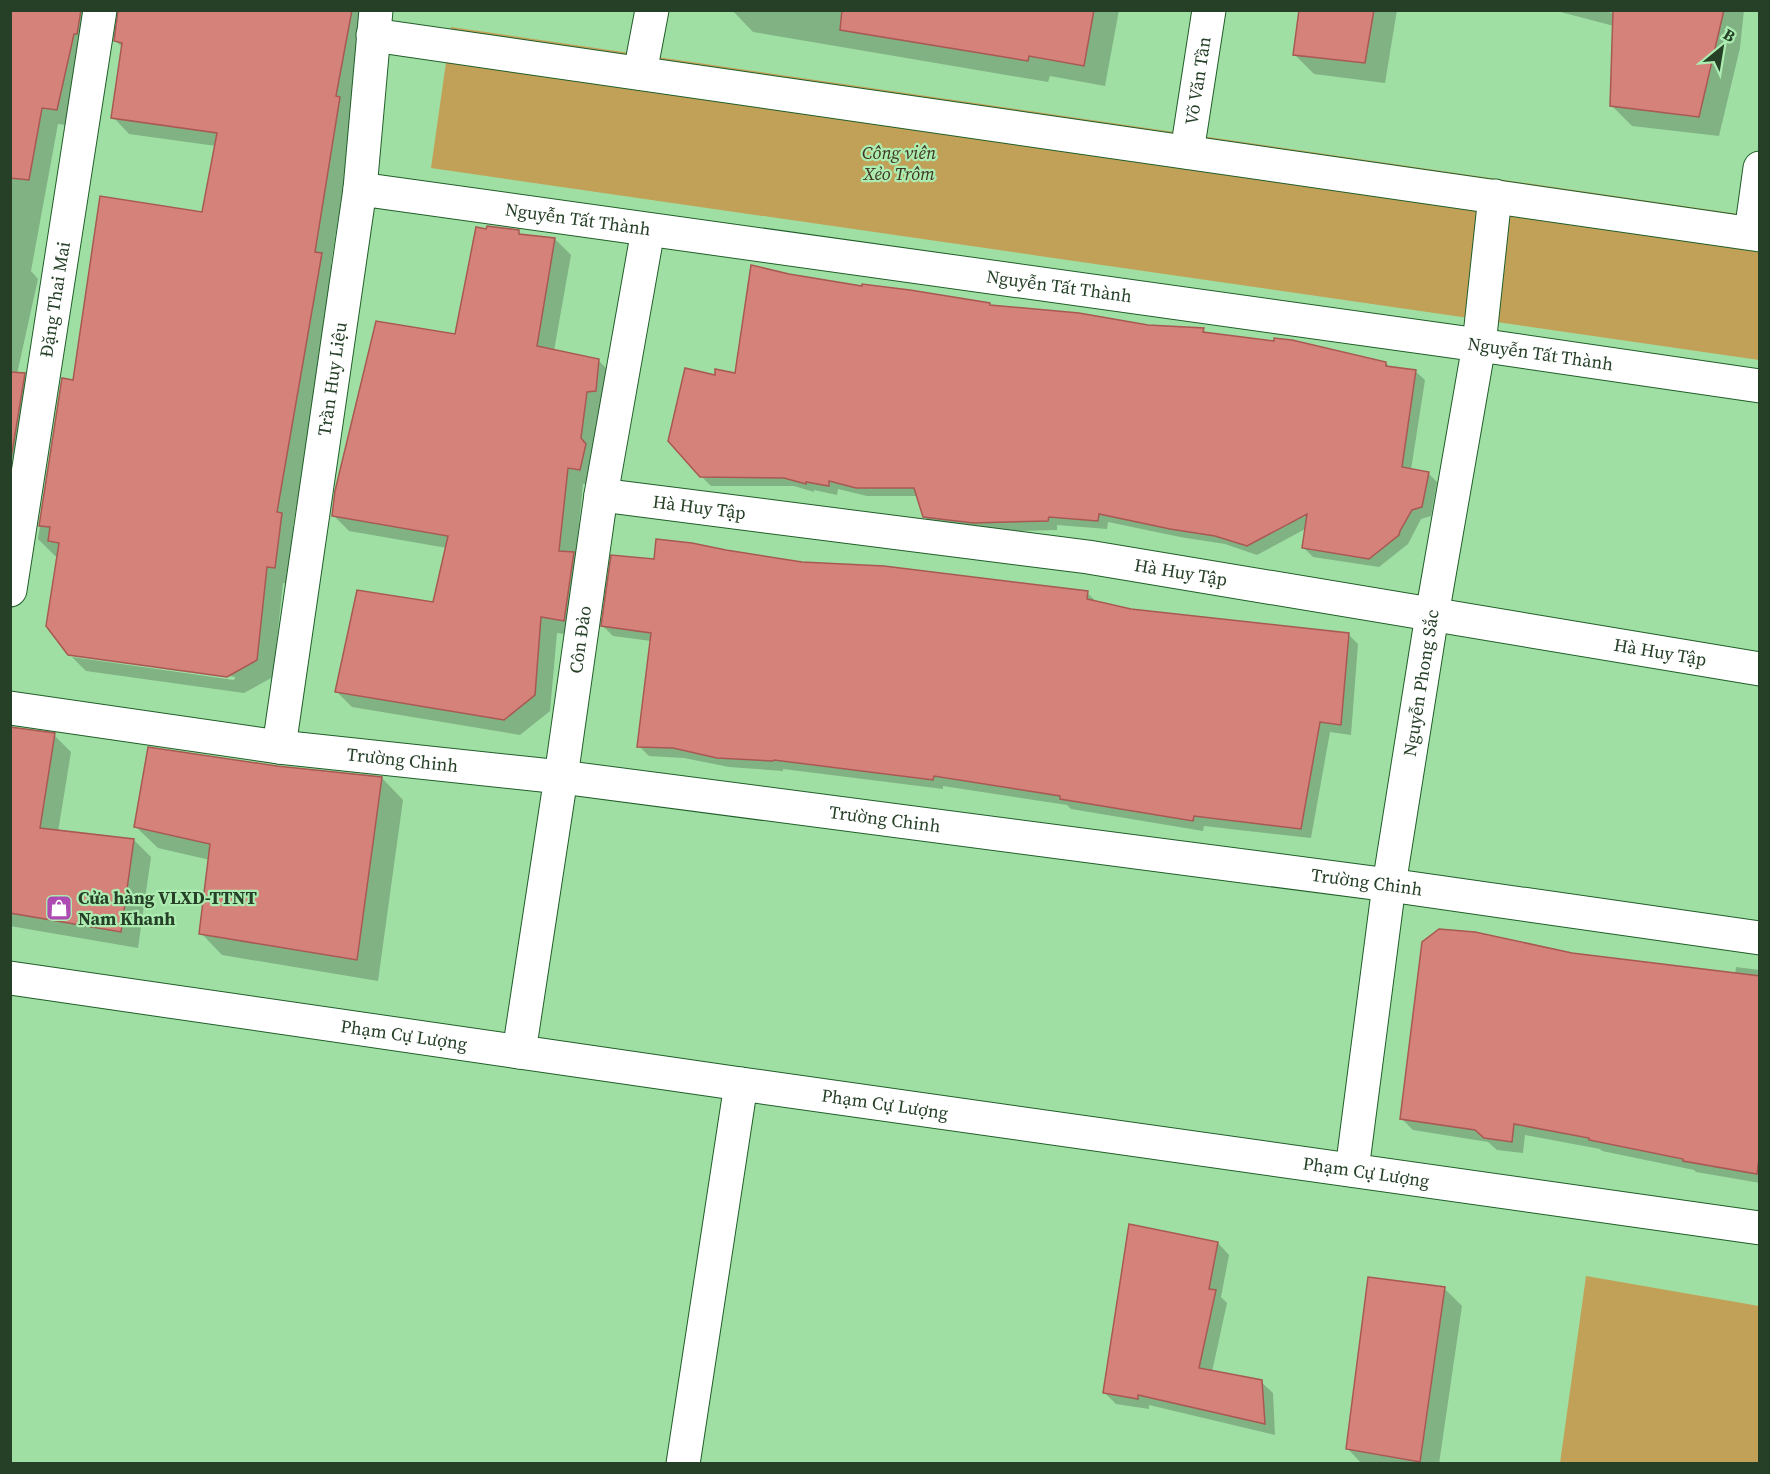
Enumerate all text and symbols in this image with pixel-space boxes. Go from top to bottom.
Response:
north arrow [1692,18,1752,78]
text: B [1719,23,1740,47]
street label: Võ Văn Tần [1178,35,1217,127]
park label: Công viên Xẻo Trôm [862,140,936,186]
street label: Nguyễn Tất Thành [504,196,652,241]
street label: Đặng Thai Mai [33,240,76,359]
street label: Nguyễn Tất Thành [985,263,1134,309]
street label: Trần Huy Liệu [311,320,353,438]
street label: Nguyễn Tất Thành [1466,331,1615,376]
street label: Hà Huy Tập [651,489,747,525]
street label: Hà Huy Tập [1133,552,1229,592]
street label: Côn Đảo [563,604,597,675]
street label: Nguyễn Phong Sắc [1397,607,1445,758]
street label: Hà Huy Tập [1612,632,1709,672]
street label: Trường Chinh [345,741,460,778]
street label: Trường Chinh [828,799,942,838]
street label: Trường Chinh [1310,862,1424,902]
place label: Cửa hàng VLXD-TTNT Nam Khanh [78,885,257,931]
shop icon: Cửa hàng VLXD-TTNT Nam Khanh [44,893,74,923]
street label: Phạm Cự Lượng [339,1013,469,1056]
street label: Phạm Cự Lượng [820,1083,950,1125]
street label: Phạm Cự Lượng [1301,1151,1431,1193]

